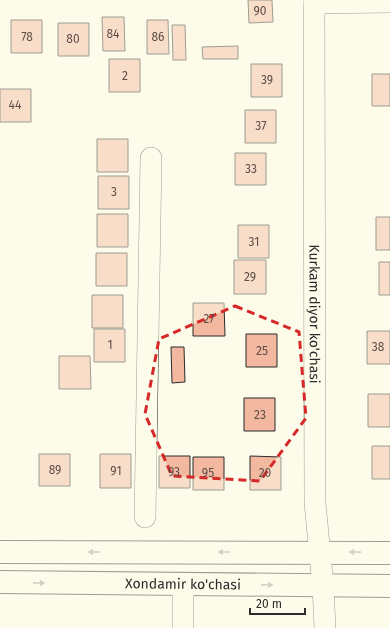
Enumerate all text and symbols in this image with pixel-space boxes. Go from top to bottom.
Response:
house number: 90 [254,4,267,18]
house number: 84 [107,27,120,41]
house number: 78 [21,30,33,44]
house number: 86 [151,30,165,44]
house number: 80 [66,32,80,46]
house number: 2 [122,69,128,83]
house number: 39 [261,73,273,87]
house number: 44 [9,98,22,112]
house number: 37 [255,119,267,133]
house number: 33 [245,162,257,176]
house number: 3 [111,185,117,199]
house number: 31 [249,235,259,249]
street label: Kurkam diyor ko'chasi [305,244,323,384]
house number: 29 [244,270,256,284]
house number: 27 [203,312,215,326]
house number: 1 [107,338,113,352]
house number: 38 [372,340,385,354]
house number: 25 [256,344,268,358]
house number: 23 [254,408,266,422]
house number: 89 [49,463,61,477]
house number: 91 [110,464,122,478]
house number: 93 [168,465,180,479]
house number: 95 [202,466,214,480]
house number: 20 [259,466,272,480]
one-way arrow [87,549,100,555]
one-way arrow [217,549,230,555]
one-way arrow [349,549,361,556]
street label: Xondamir ko'chasi [125,575,241,593]
one-way arrow [33,580,46,586]
one-way arrow [261,582,274,588]
scale bar [250,590,305,616]
text: 20 m [256,597,282,611]

